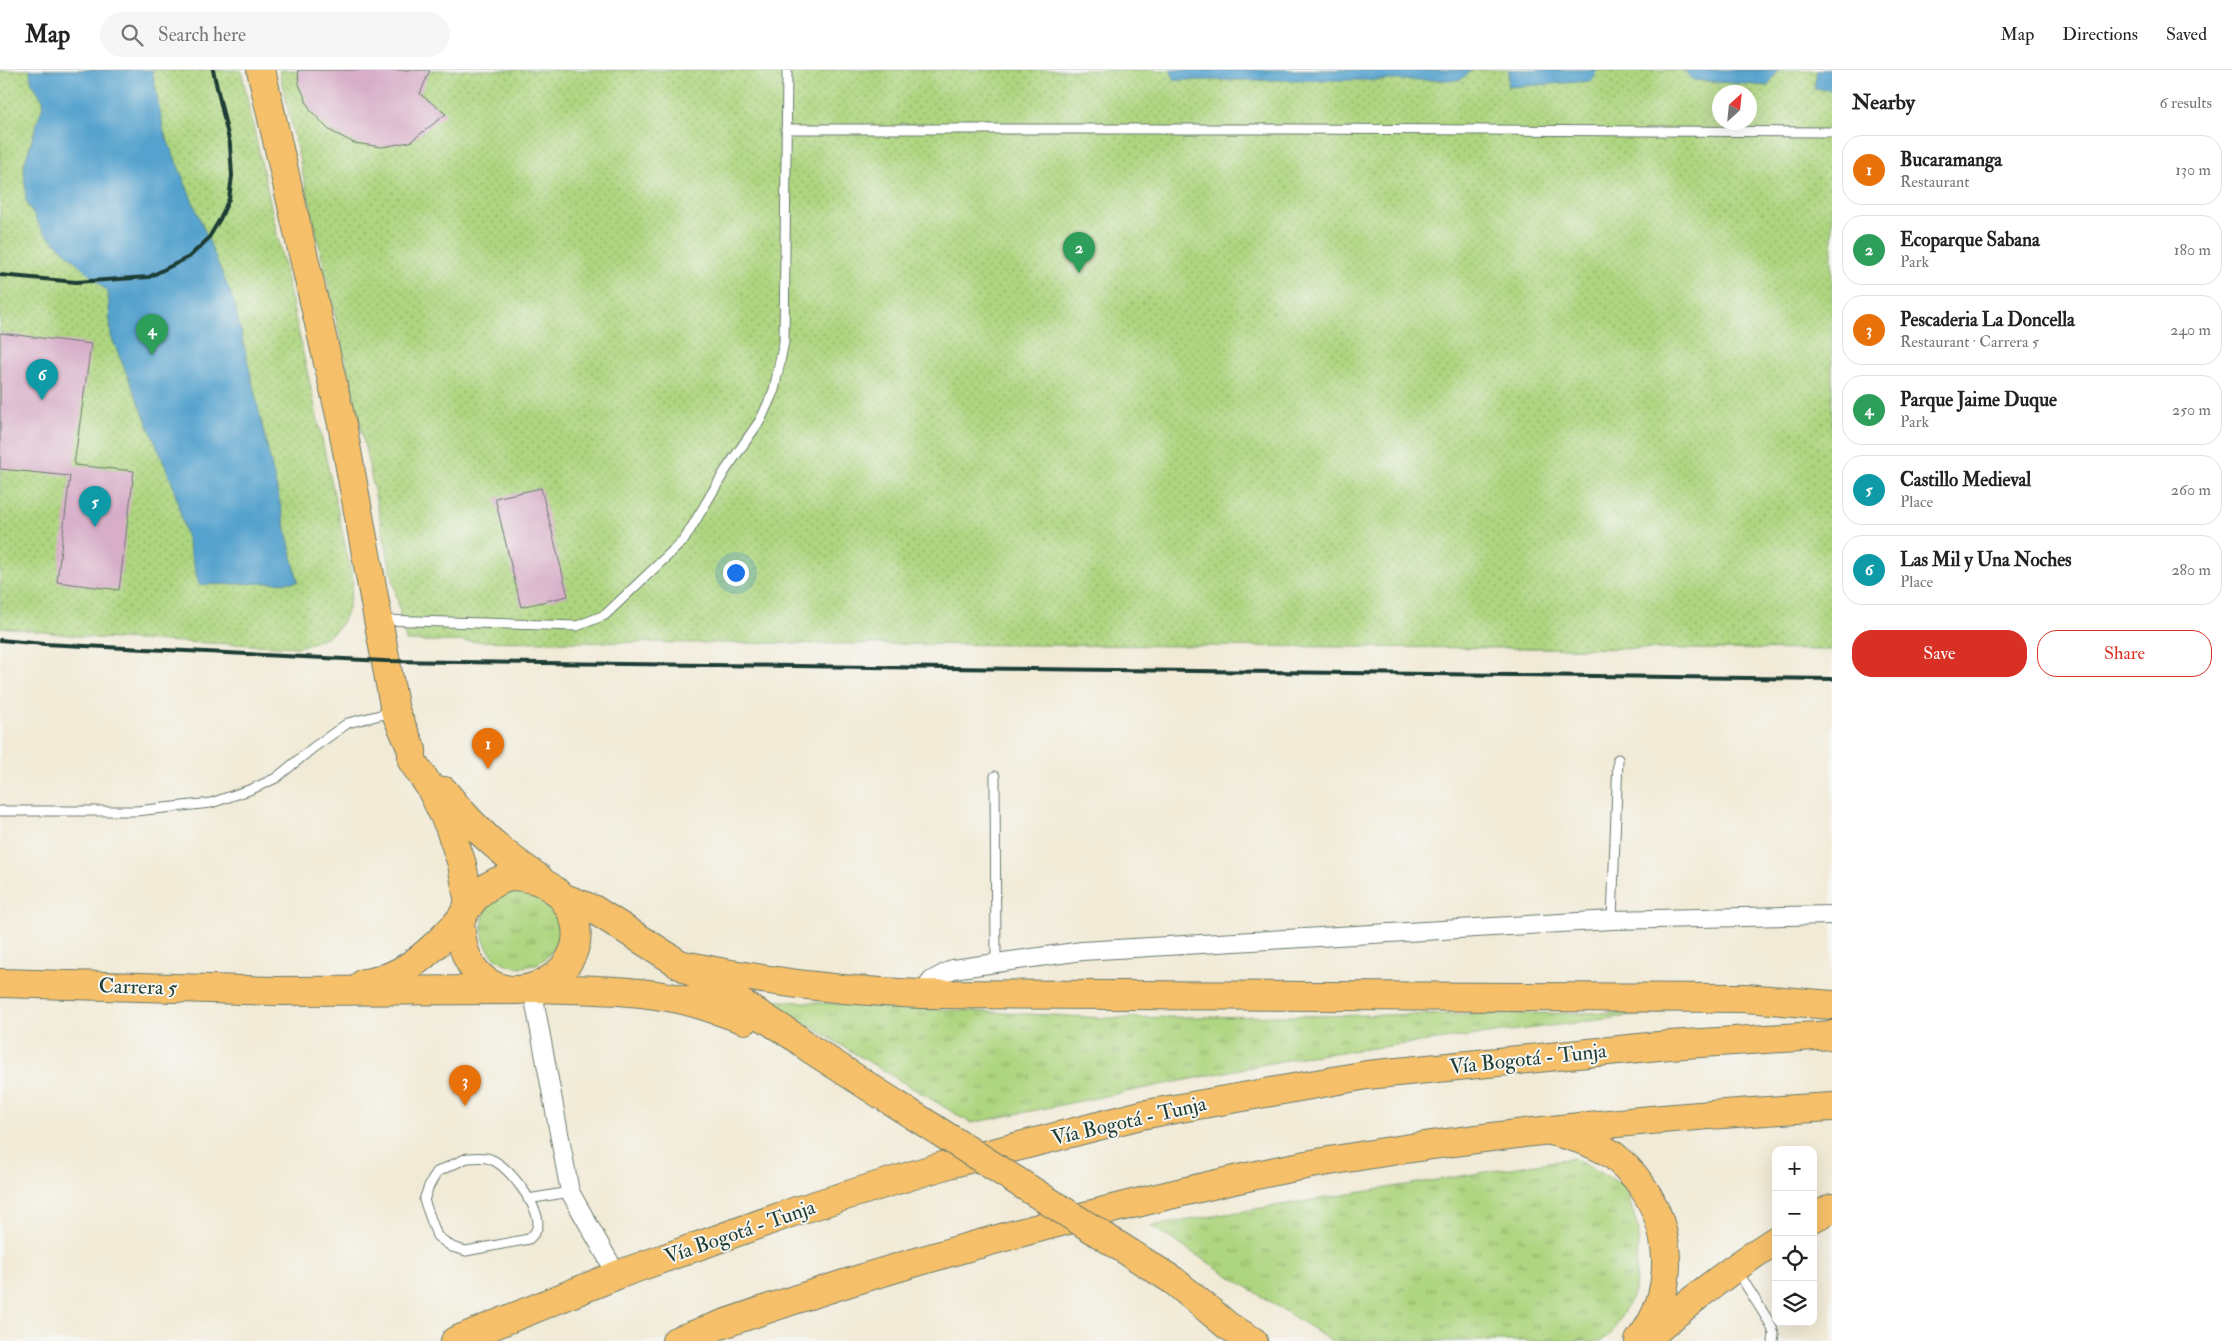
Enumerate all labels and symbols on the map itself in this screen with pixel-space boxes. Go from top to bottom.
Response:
north arrow [1712,85,1757,130]
pin: 2 [1063,232,1095,273]
pin: 4 [136,314,168,355]
pin: 6 [26,359,58,400]
pin: 5 [79,486,111,527]
your location [723,560,749,586]
pin: 1 [472,728,504,769]
street label: Carrera 5 [98,972,178,1002]
street label: Vía Bogotá - Tunja [1448,1037,1608,1081]
pin: 3 [449,1065,481,1106]
street label: Vía Bogotá - Tunja [1049,1090,1209,1152]
street label: Vía Bogotá - Tunja [661,1193,819,1270]

